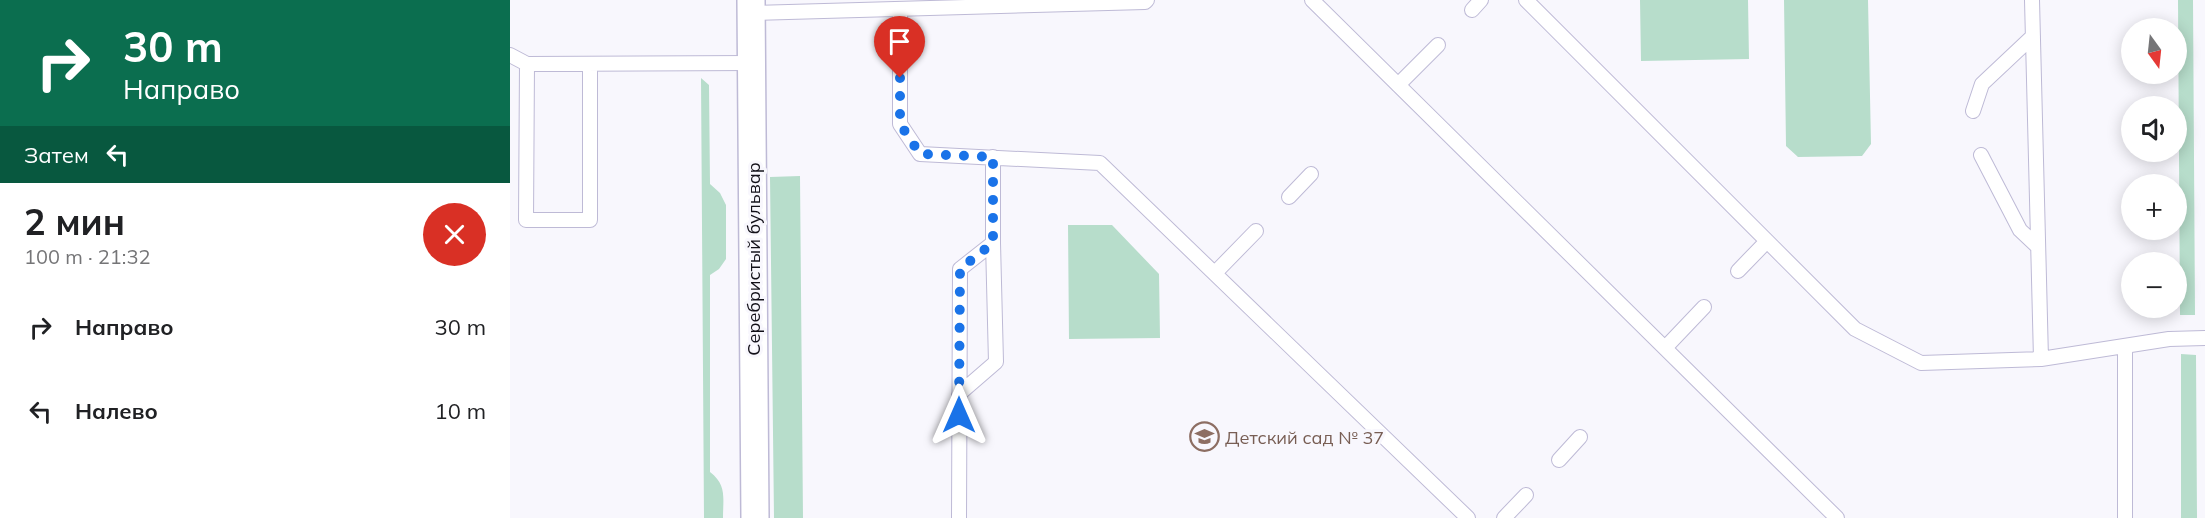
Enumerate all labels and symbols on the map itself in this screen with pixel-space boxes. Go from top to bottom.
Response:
pin [874,16,925,78]
north arrow [2121,18,2187,84]
street label: Серебристый бульвар [742,162,765,356]
position arrow [927,383,991,447]
school or university icon: Детский сад № 37 [1188,421,1220,453]
place label: Детский сад № 37 [1225,426,1384,449]

